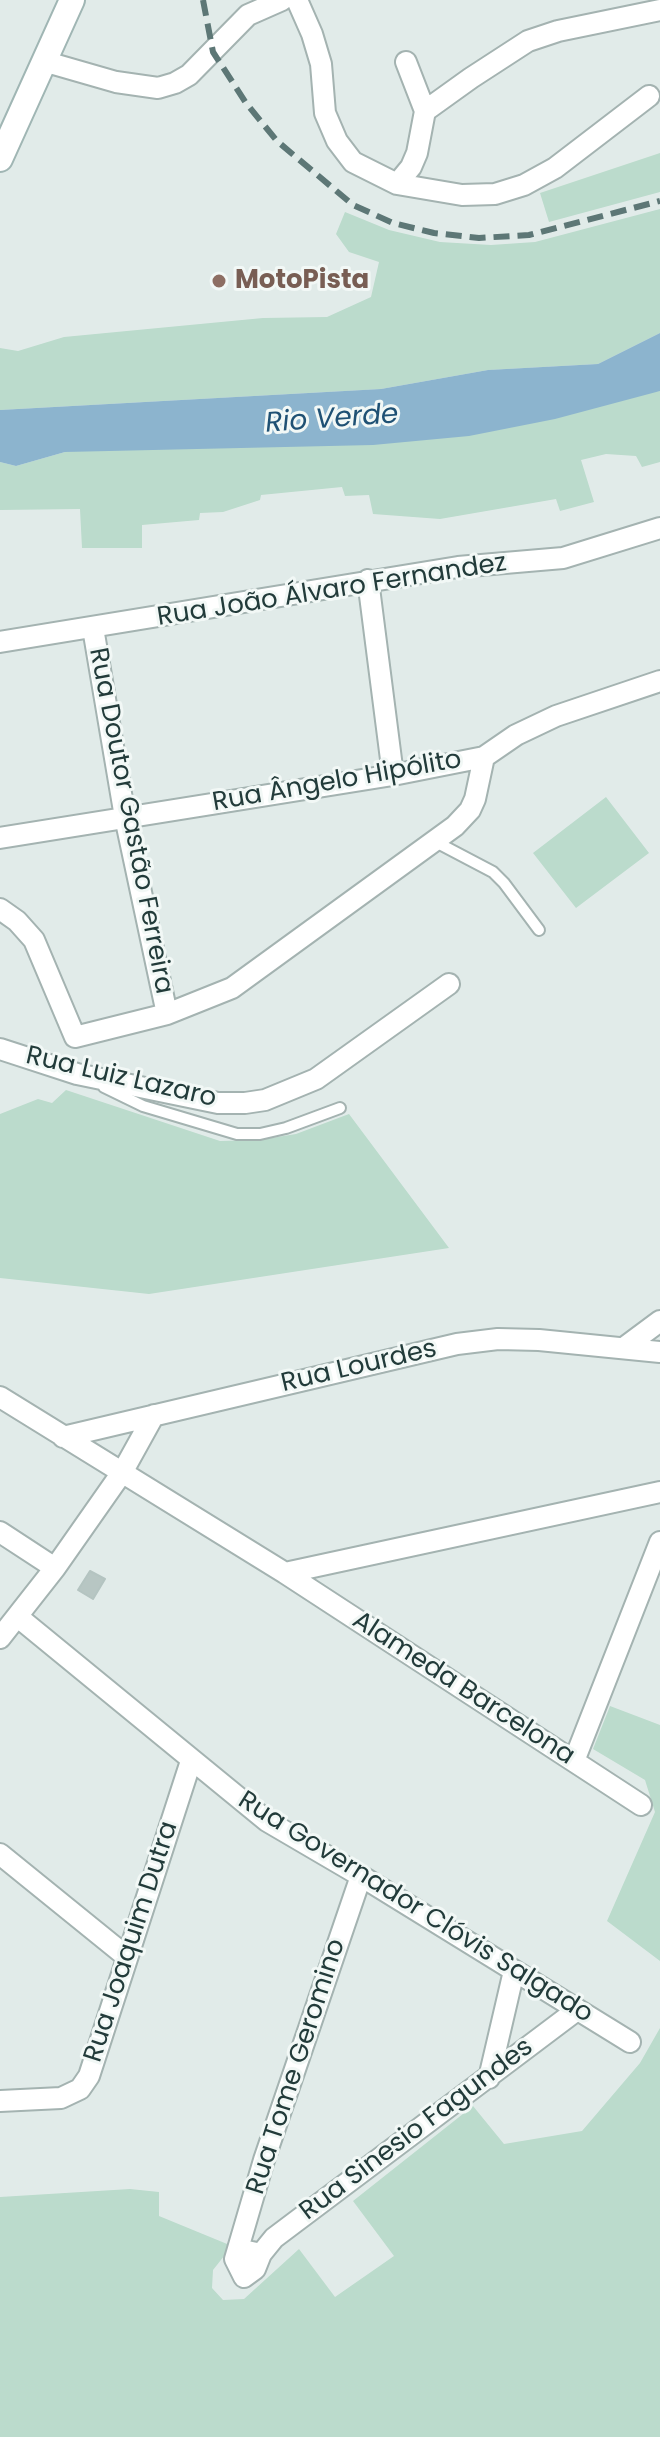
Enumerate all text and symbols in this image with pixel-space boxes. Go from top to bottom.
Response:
place label: MotoPista [235,265,369,297]
marker: MotoPista [210,272,228,290]
water label: Rio Verde [264,399,400,441]
street label: Rua João Álvaro Fernandez [155,548,509,634]
street label: Rua Doutor Gastão Ferreira [81,645,179,997]
street label: Rua Ângelo Hipólito [210,745,464,819]
street label: Rua Luiz Lazaro [23,1041,219,1115]
street label: Rua Lourdes [278,1334,440,1400]
street label: Alameda Barcelona [346,1605,580,1773]
street label: Rua Governador Clóvis Salgado [232,1785,598,2031]
street label: Rua Joaquim Dutra [78,1818,186,2066]
street label: Rua Tome Geromino [241,1935,353,2199]
street label: Rua Sinesio Fagundes [294,2032,540,2228]

